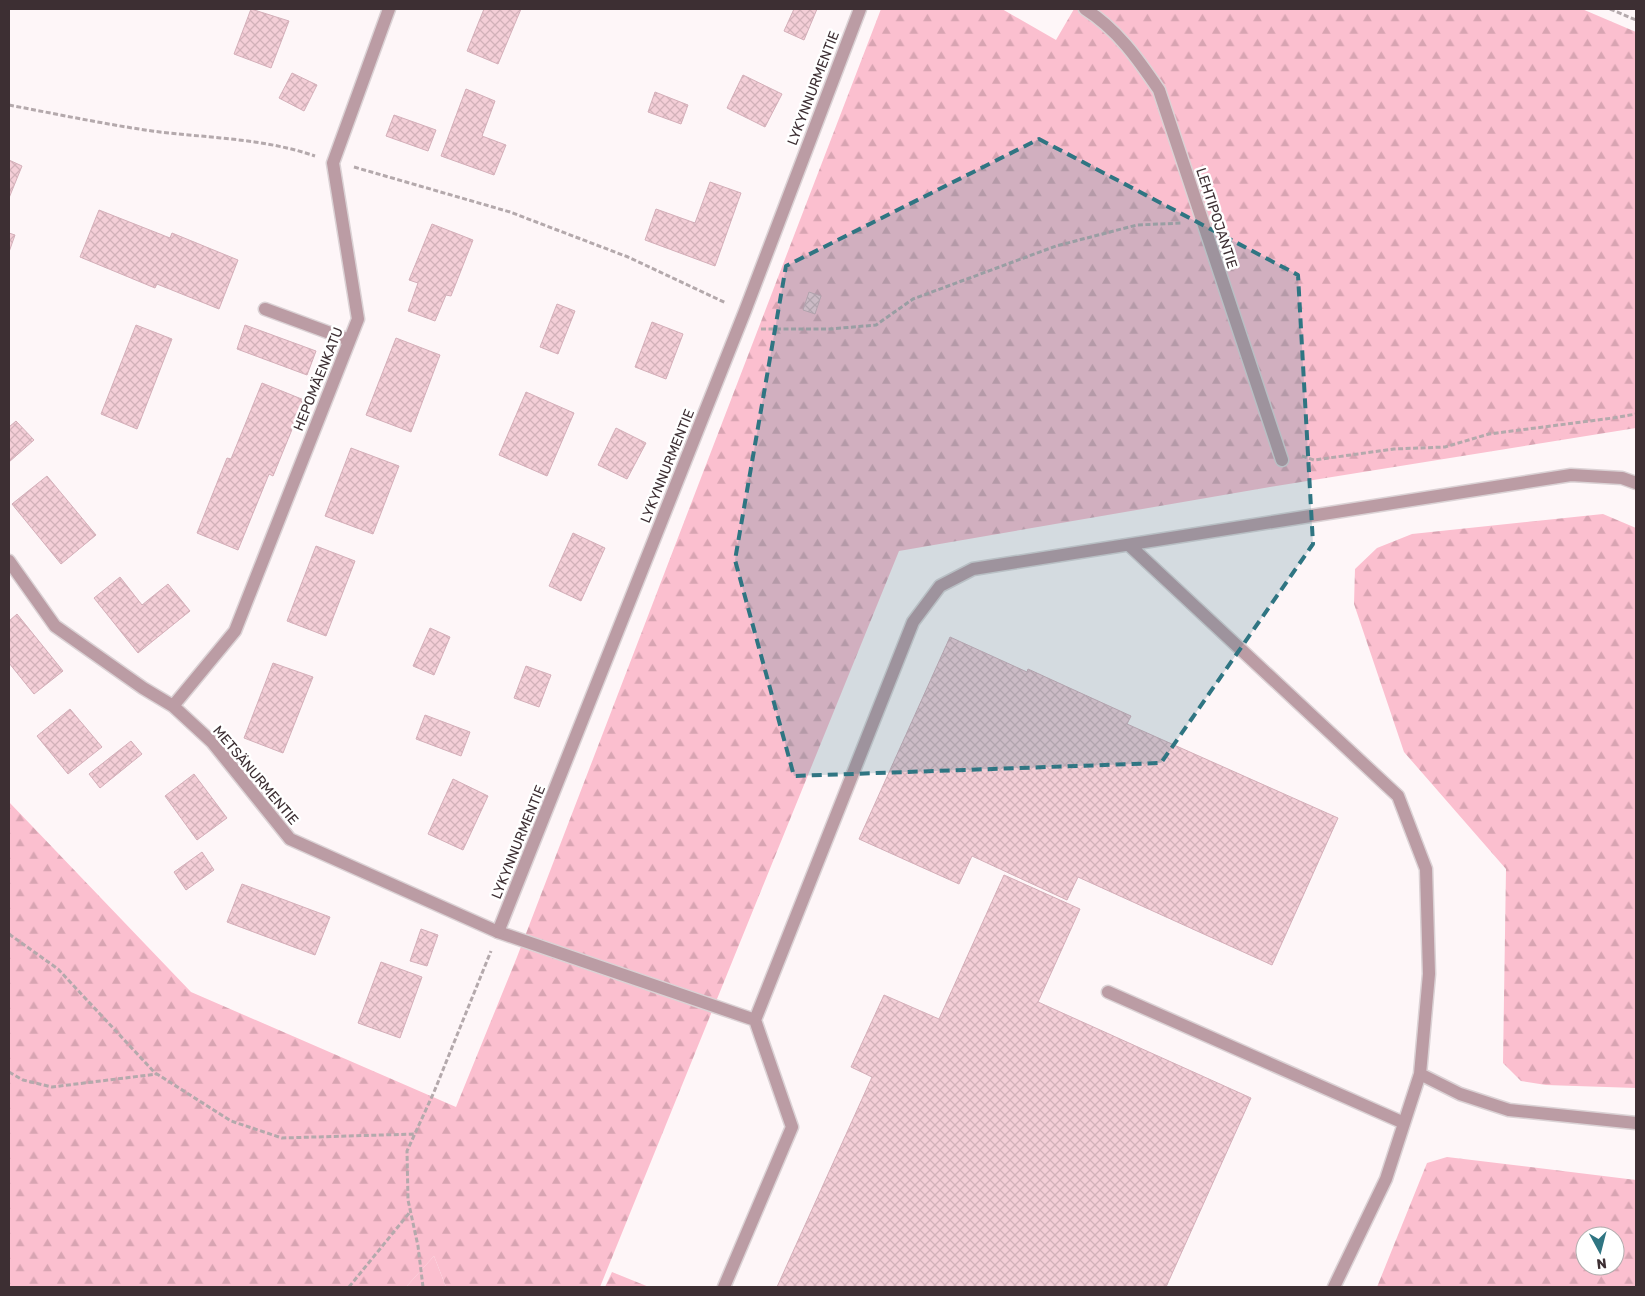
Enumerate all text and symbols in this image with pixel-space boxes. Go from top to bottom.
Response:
street label: LYKYNNURMENTIE [784,29,843,148]
street label: LEHTIPOJANTIE [1192,166,1241,271]
street label: HEPOMÄENKATU [290,325,347,434]
street label: LYKYNNURMENTIE [637,407,698,526]
street label: METSÄNURMENTIE [209,722,302,828]
street label: LYKYNNURMENTIE [488,783,549,902]
north arrow [1575,1226,1625,1276]
text: N [1595,1254,1608,1272]

